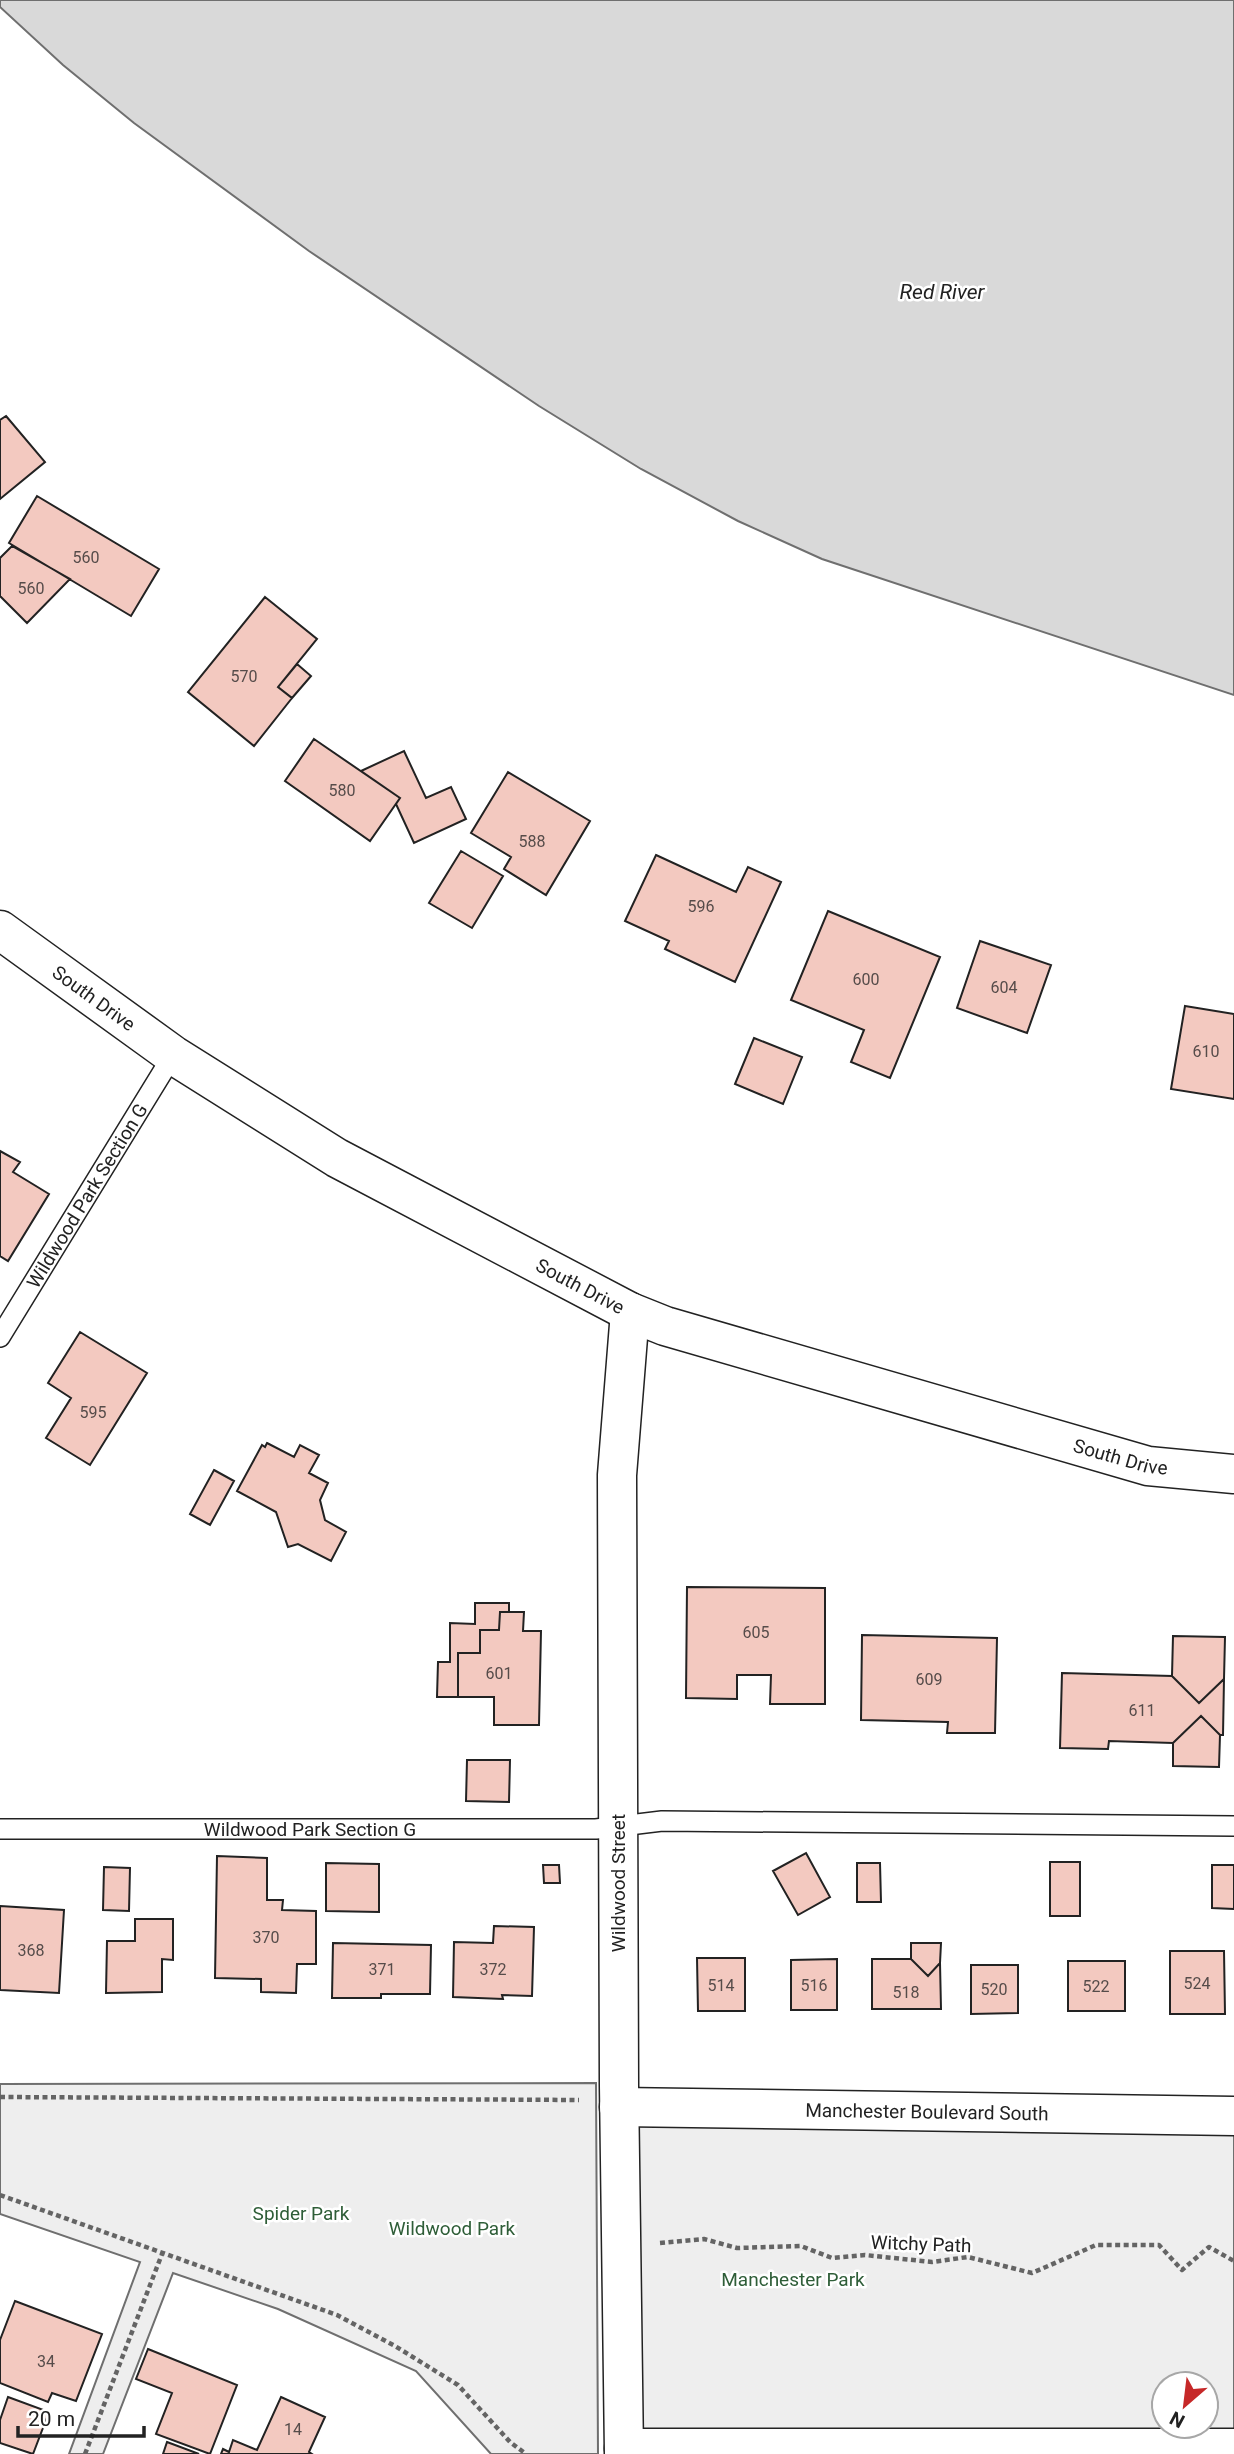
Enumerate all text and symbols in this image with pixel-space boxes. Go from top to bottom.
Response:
water label: Red River [900,280,986,304]
house number: 560 [73,548,99,567]
house number: 560 [18,579,44,598]
house number: 570 [231,667,257,686]
house number: 580 [329,781,355,800]
house number: 588 [519,832,545,851]
house number: 596 [688,897,714,916]
street label: South Drive [48,960,140,1036]
house number: 600 [853,970,879,989]
house number: 604 [991,978,1017,997]
house number: 610 [1193,1042,1219,1061]
street label: Wildwood Park Section G [21,1099,152,1292]
street label: South Drive [532,1253,629,1319]
house number: 595 [80,1403,106,1422]
street label: South Drive [1071,1434,1169,1479]
house number: 605 [743,1623,769,1642]
house number: 601 [486,1664,512,1683]
house number: 609 [916,1670,942,1689]
house number: 611 [1129,1701,1155,1720]
street label: Wildwood Street [607,1814,630,1952]
street label: Wildwood Park Section G [204,1818,416,1841]
house number: 370 [253,1928,279,1947]
house number: 368 [18,1941,44,1960]
house number: 371 [369,1960,395,1979]
house number: 372 [480,1960,506,1979]
house number: 524 [1184,1974,1210,1993]
house number: 514 [708,1976,734,1995]
house number: 516 [801,1976,827,1995]
house number: 522 [1083,1977,1109,1996]
house number: 520 [981,1980,1007,1999]
house number: 518 [893,1983,919,2002]
street label: Manchester Boulevard South [805,2098,1049,2125]
park label: Spider Park [253,2202,350,2225]
park label: Wildwood Park [389,2217,516,2240]
street label: Witchy Path [870,2231,972,2257]
park label: Manchester Park [721,2268,865,2291]
house number: 34 [37,2352,55,2371]
north arrow [1150,2370,1220,2440]
scale bar [18,2394,144,2438]
text: N [1166,2406,1189,2433]
text: 20 m [28,2407,75,2431]
house number: 14 [284,2420,302,2439]

